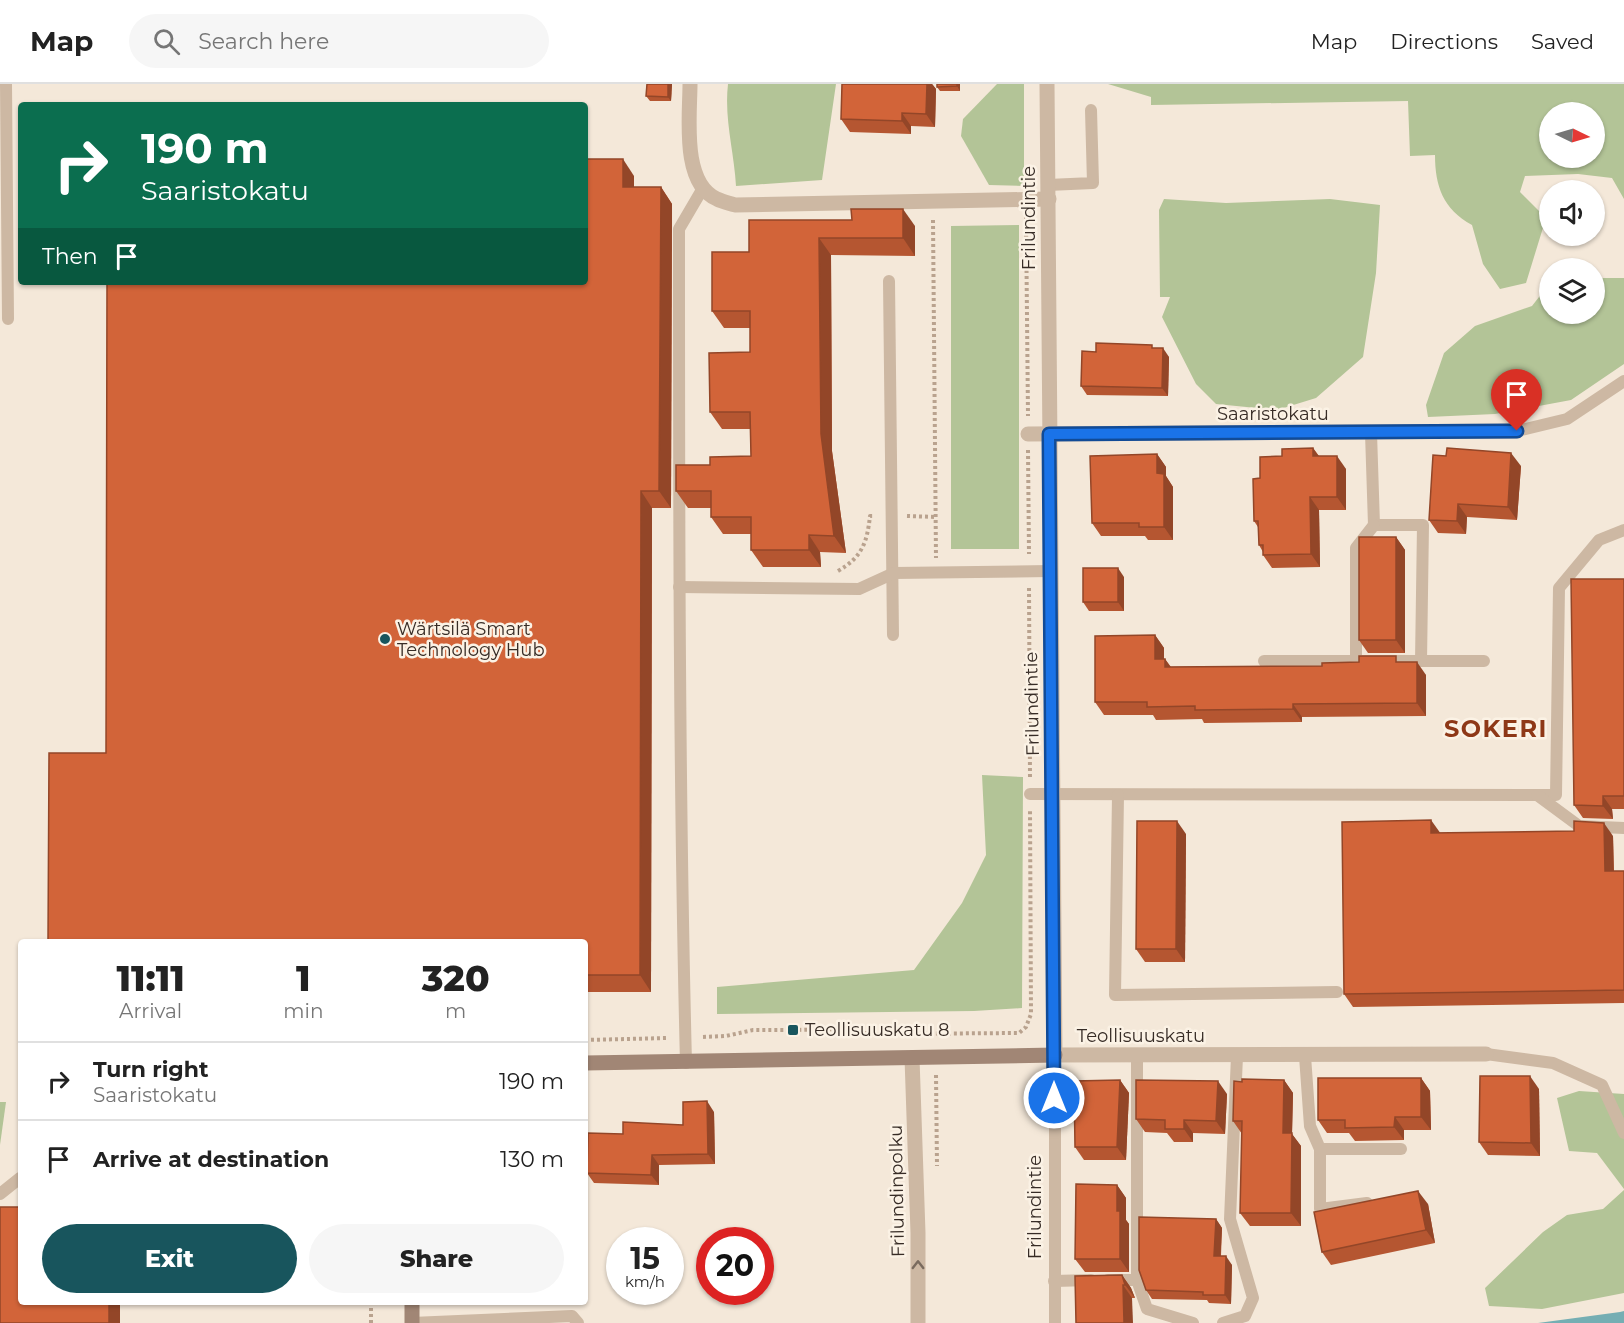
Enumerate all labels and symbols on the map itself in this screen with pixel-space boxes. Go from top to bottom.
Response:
north arrow [1539,102,1605,168]
street label: Frilundintie [1018,166,1040,270]
pin [1491,369,1542,431]
street label: Saaristokatu [1217,403,1329,425]
place label: Wärtsilä Smart Technology Hub [397,618,545,661]
marker: Wärtsilä Smart Technology Hub [378,632,392,646]
street label: Frilundintie [1020,651,1044,756]
district label: SOKERI [1444,714,1548,743]
place label: Teollisuuskatu 8 [805,1019,950,1041]
marker: Teollisuuskatu 8 [786,1023,800,1037]
street label: Teollisuuskatu [1077,1025,1205,1047]
position arrow [1022,1066,1086,1130]
street label: Frilundinpolku [885,1125,909,1257]
street label: Frilundintie [1024,1155,1046,1259]
speed limit sign: 20 [696,1227,774,1305]
one-way arrow [912,1260,924,1269]

